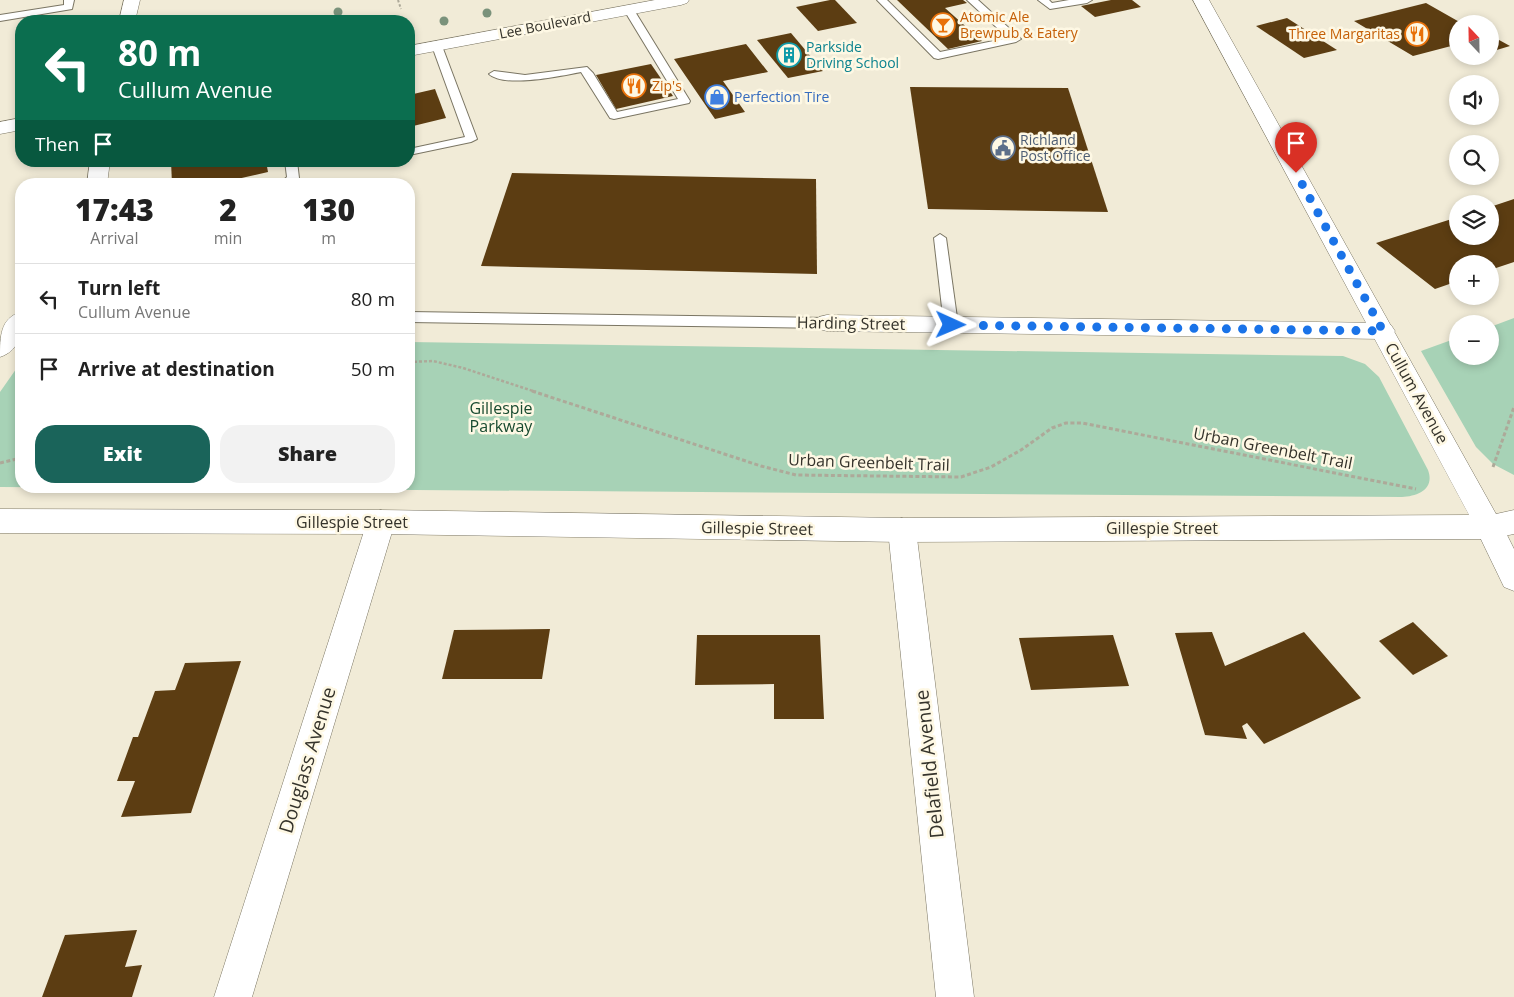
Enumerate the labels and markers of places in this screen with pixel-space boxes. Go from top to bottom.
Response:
place label: Atomic Ale Brewpub & Eatery [960,7,1079,42]
bar icon: Atomic Ale Brewpub & Eatery [930,12,956,38]
restaurant icon: Three Margaritas [1404,21,1430,47]
place label: Three Margaritas [1288,24,1400,43]
place label: Parkside Driving School [806,37,899,72]
building icon: Parkside Driving School [776,42,802,68]
restaurant icon: Zip's [621,73,647,99]
place label: Zip's [652,76,682,95]
shop icon: Perfection Tire [704,84,730,110]
place label: Perfection Tire [734,87,829,106]
pin [1275,122,1317,173]
place label: Richland Post Office [1020,130,1091,165]
public building icon: Richland Post Office [990,135,1016,161]

